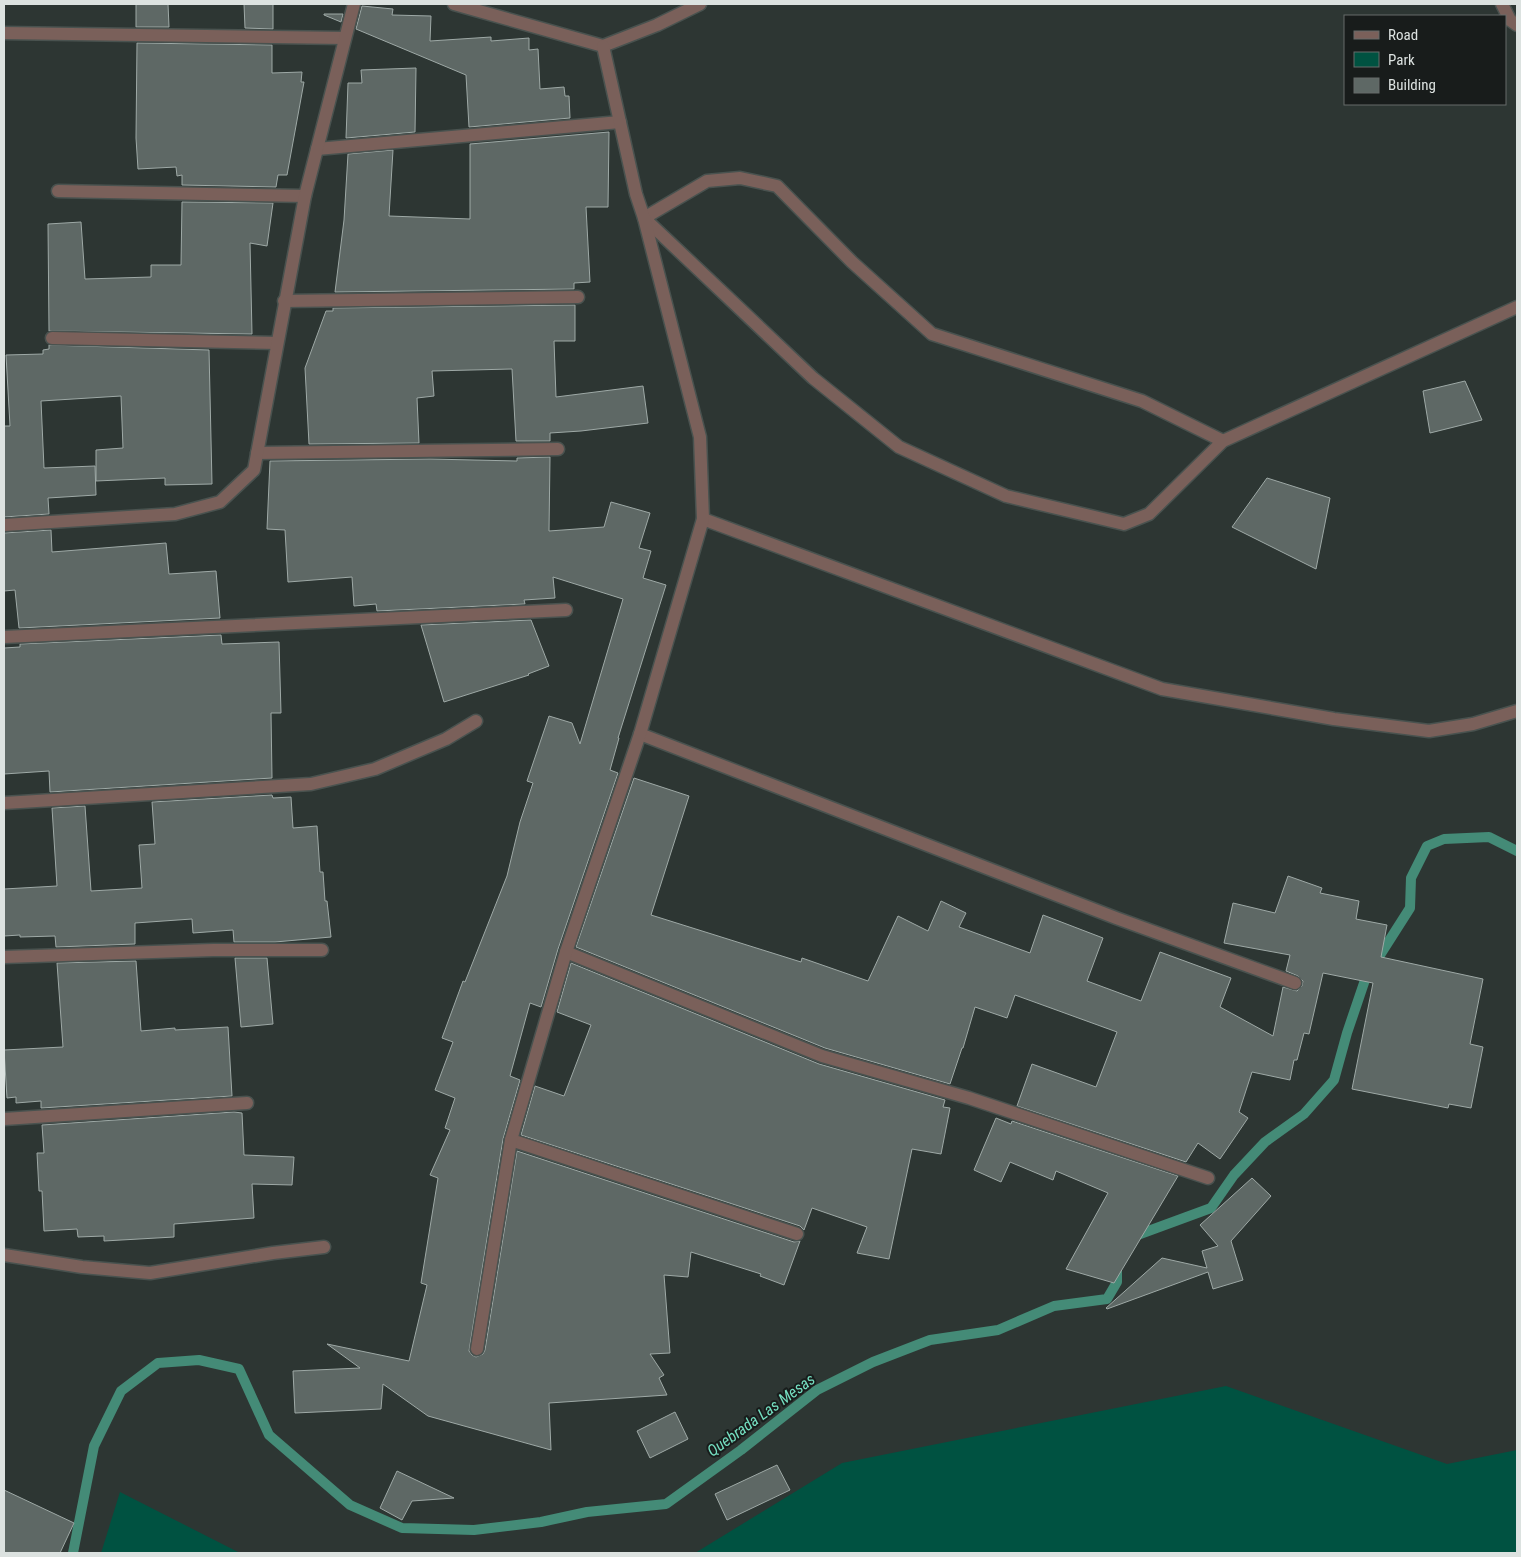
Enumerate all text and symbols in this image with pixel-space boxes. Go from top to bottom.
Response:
legend [1344,15,1506,105]
text: Road [1388,26,1418,44]
text: Park [1388,51,1415,69]
text: Building [1388,76,1436,94]
water label: Quebrada Las Mesas [703,1370,819,1460]

